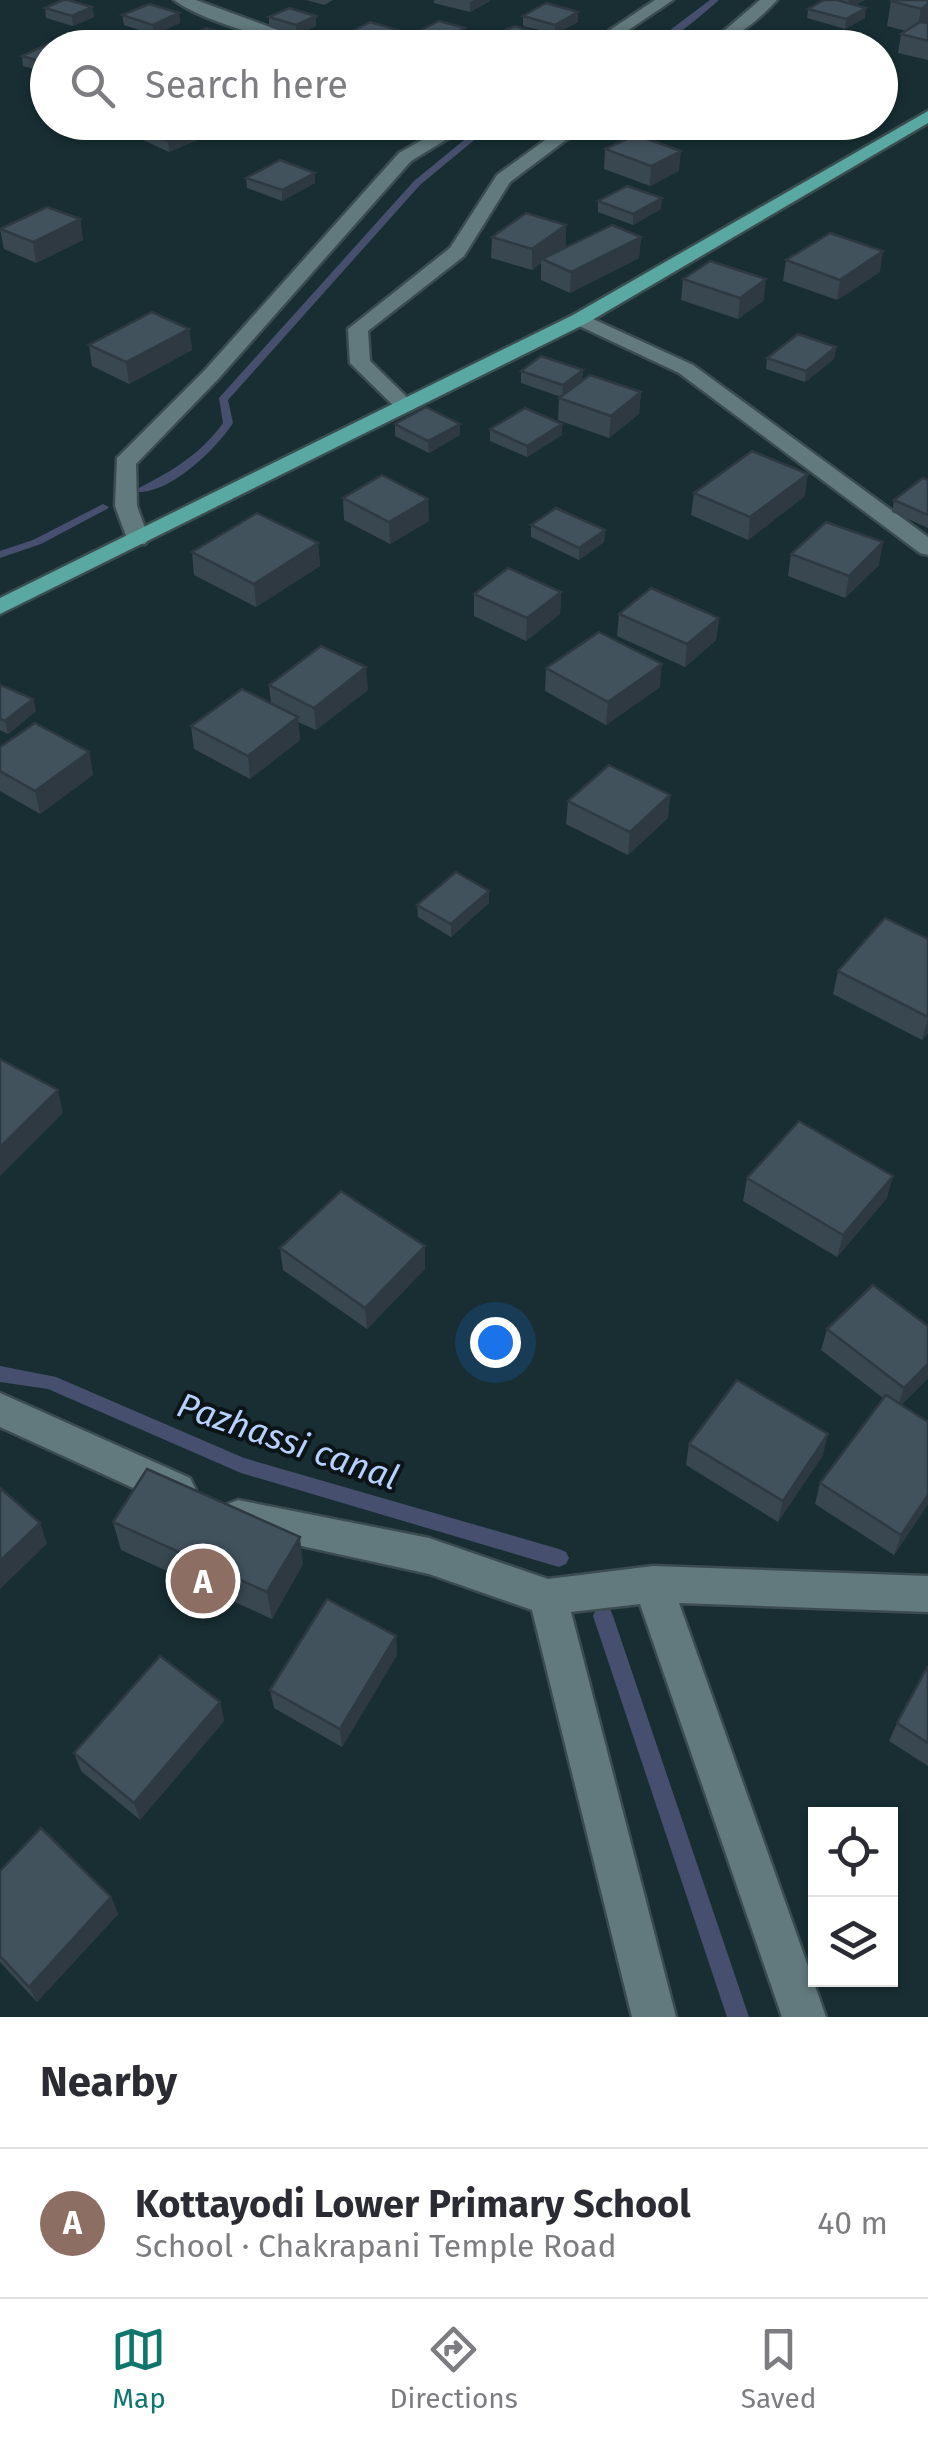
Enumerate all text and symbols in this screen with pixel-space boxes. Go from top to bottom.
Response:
search box [30,30,898,140]
icon: search [65,58,120,113]
text: Search here [145,62,348,108]
your location [470,1317,521,1368]
water label: Pazhassi canal [172,1384,404,1498]
pin: A [170,1544,236,1618]
map controls [808,1807,898,1987]
button: locate [808,1807,898,1897]
button: layers [808,1897,898,1987]
text: Nearby [40,2057,177,2107]
text: Kottayodi Lower Primary School [135,2181,691,2227]
text: A [63,2204,82,2242]
text: 40 m [817,2204,888,2242]
text: School · Chakrapani Temple Road [135,2227,617,2265]
tab: Map [111,2322,166,2415]
tab: Directions [389,2322,518,2415]
tab: Saved [741,2322,817,2415]

